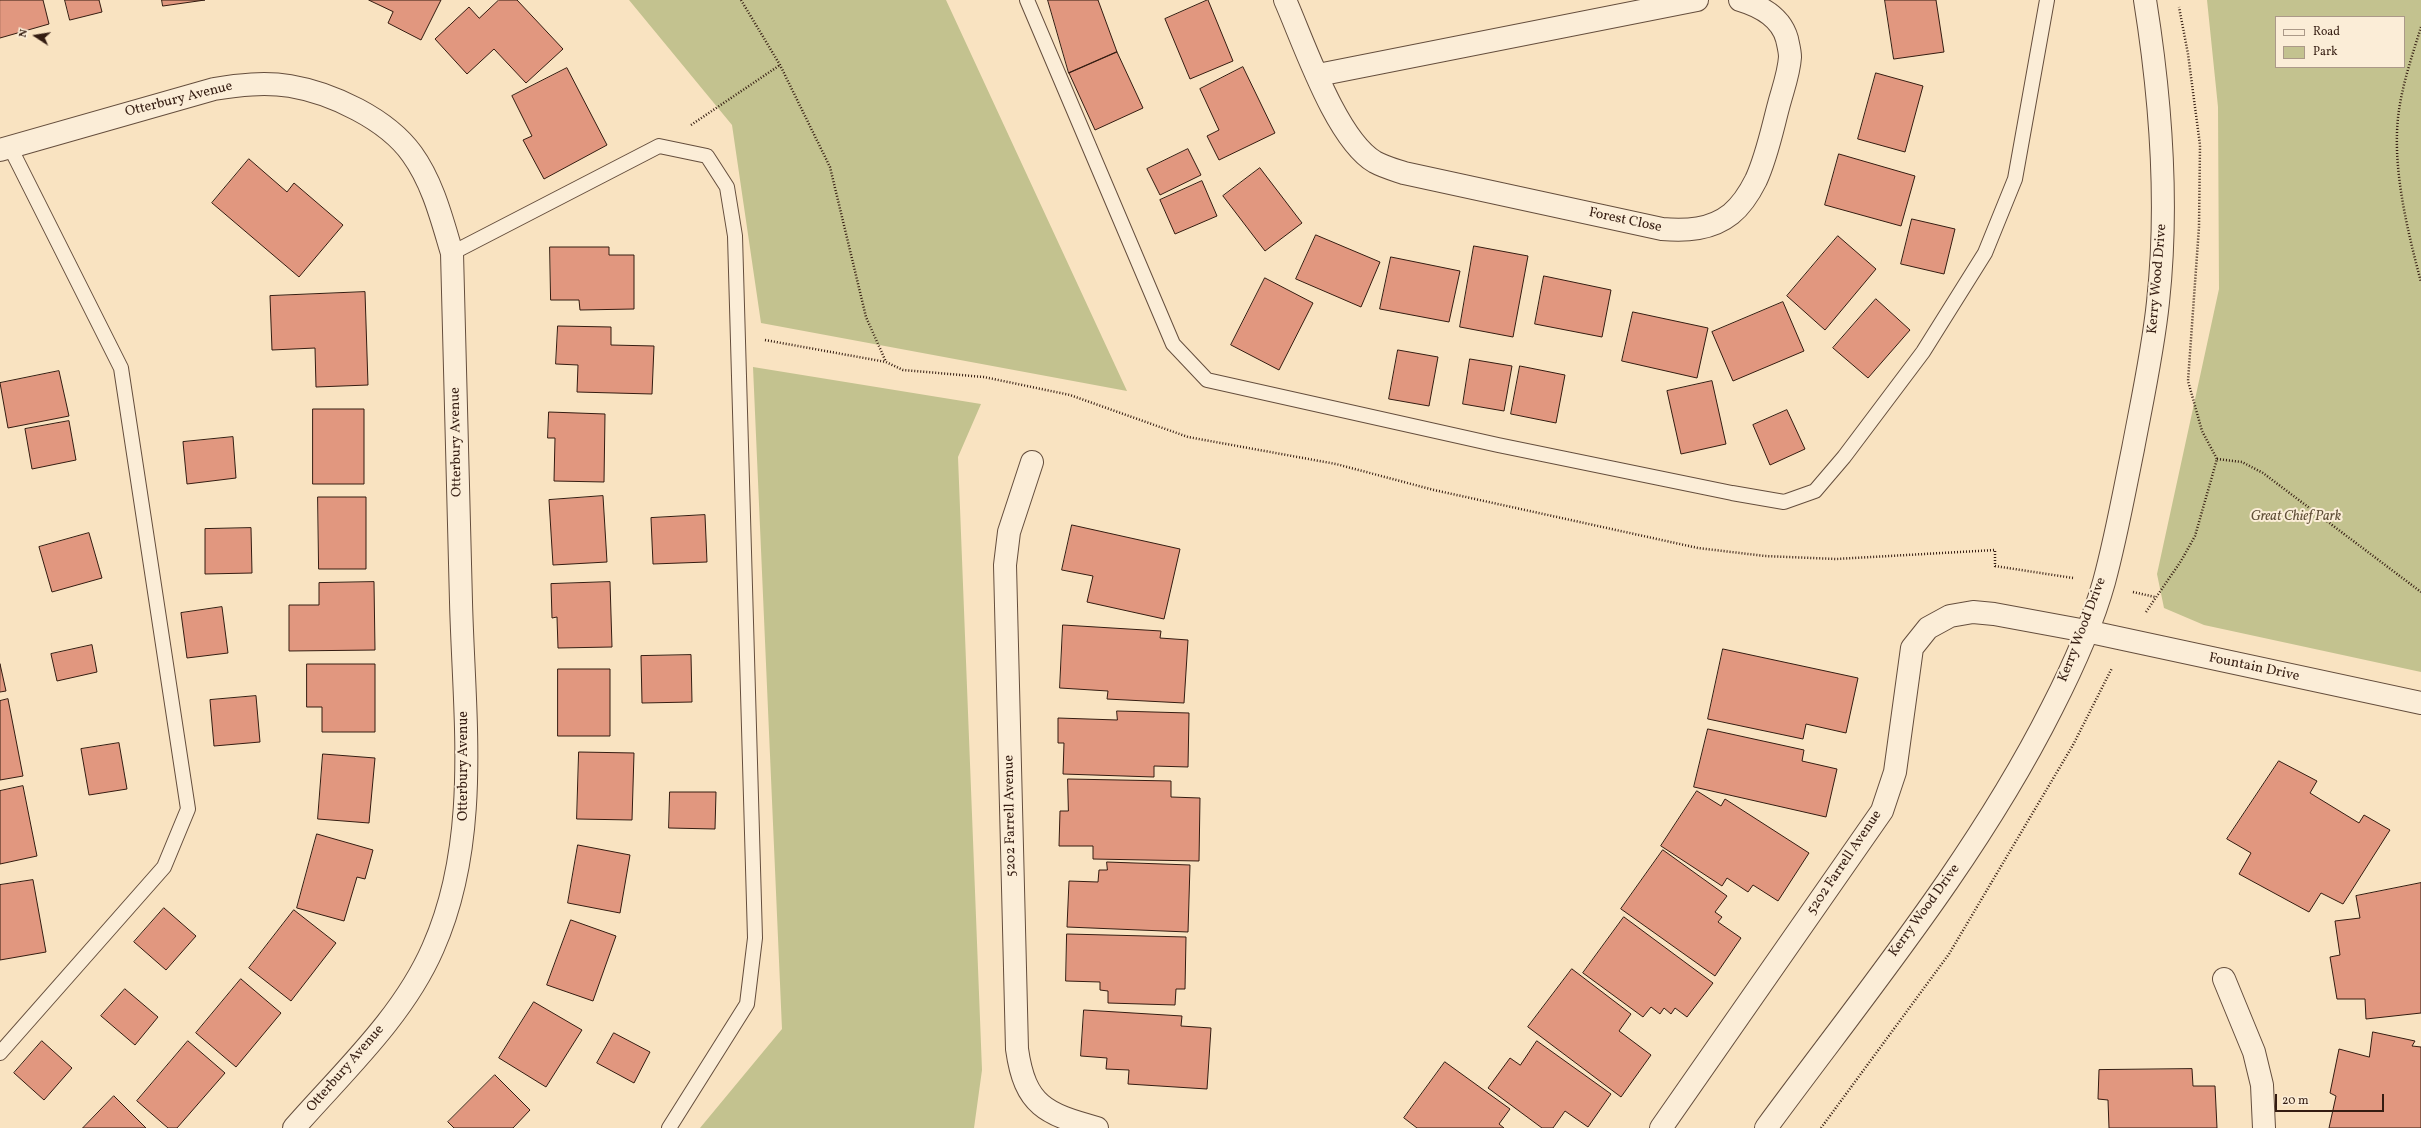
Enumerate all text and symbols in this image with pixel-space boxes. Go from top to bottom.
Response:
north arrow [16,16,56,56]
legend [2275,16,2405,68]
text: Road [2313,24,2340,40]
text: N [16,28,32,39]
text: Park [2313,44,2338,60]
street label: Otterbury Avenue [124,79,234,121]
street label: Forest Close [1587,205,1663,237]
street label: Kerry Wood Drive [2145,223,2171,335]
street label: Otterbury Avenue [448,387,466,497]
park label: Great Chief Park [2251,509,2341,525]
street label: Kerry Wood Drive [2055,575,2111,685]
street label: Fountain Drive [2207,650,2301,686]
street label: Otterbury Avenue [456,711,472,821]
street label: 5202 Farrell Avenue [1002,755,1020,877]
street label: 5202 Farrell Avenue [1804,808,1886,918]
street label: Kerry Wood Drive [1886,861,1964,961]
street label: Otterbury Avenue [304,1022,388,1116]
scale bar [2277,1086,2386,1112]
text: 20 m [2282,1093,2309,1109]

